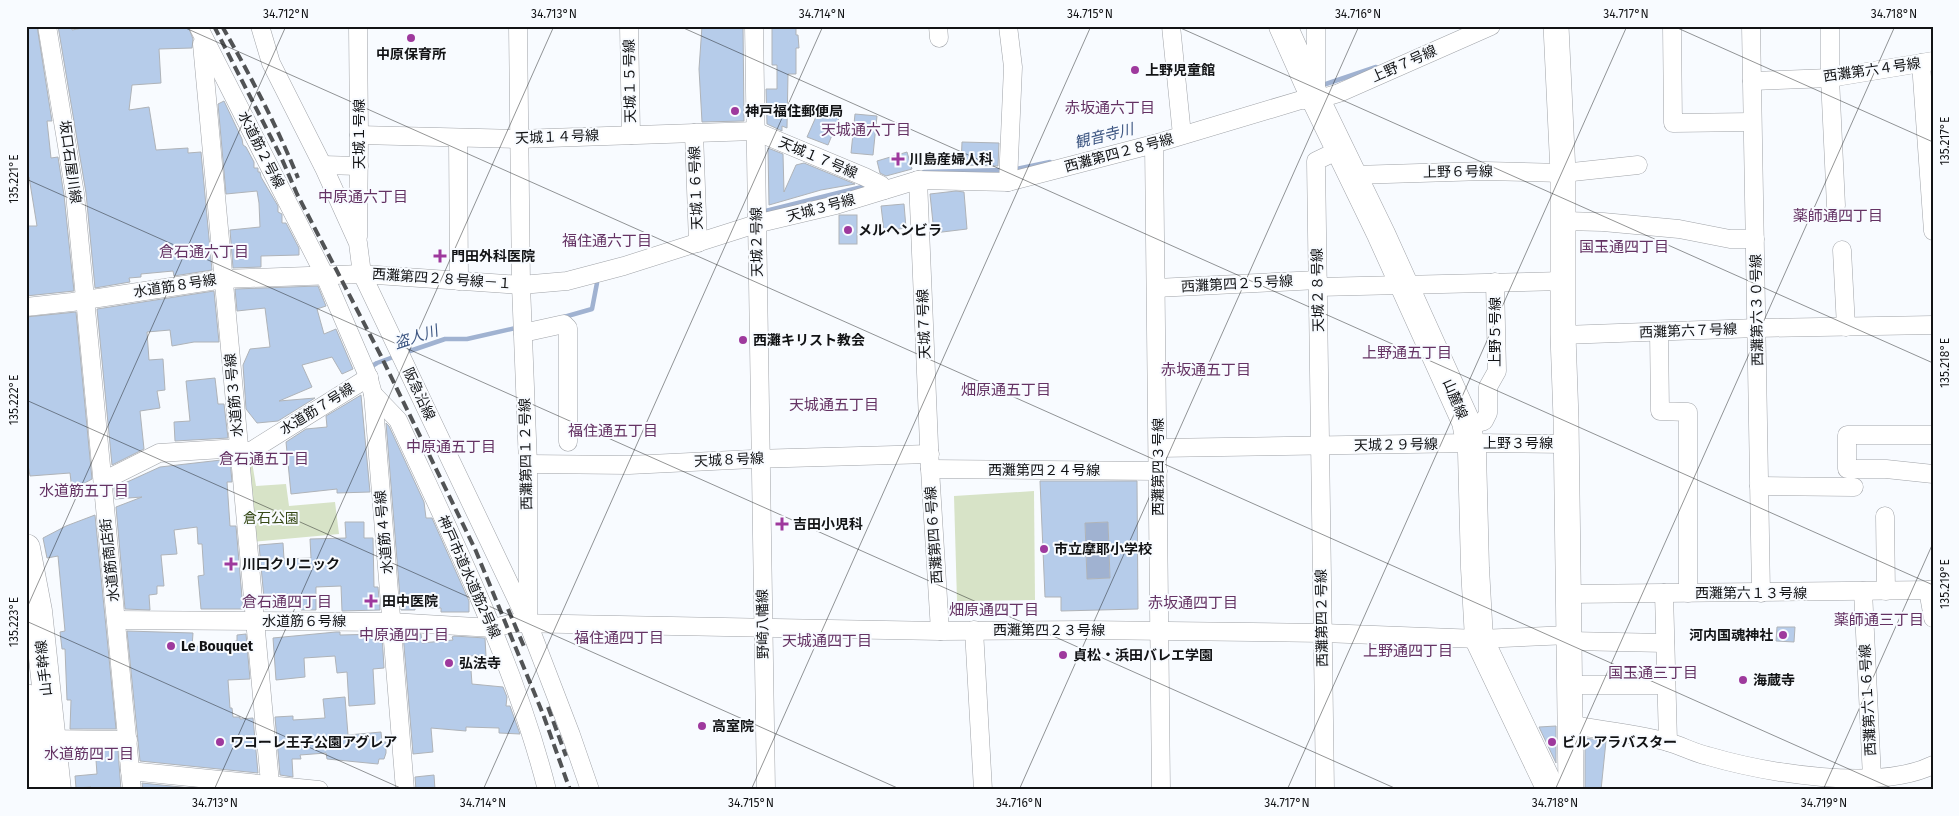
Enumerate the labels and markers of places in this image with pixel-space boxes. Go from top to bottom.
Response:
marker: 中原保育所 [405,32,417,44]
place label: 中原保育所 [376,46,446,63]
place label: 上野児童館 [1145,62,1215,79]
marker: 上野児童館 [1129,64,1141,76]
place label: 神戸福住郵便局 [745,103,843,120]
marker: 神戸福住郵便局 [729,105,741,117]
place label: 川島産婦人科 [909,151,993,168]
marker: 川島産婦人科 [891,152,905,166]
place label: メルヘンビラ [858,222,942,239]
marker: メルヘンビラ [842,224,854,236]
place label: 門田外科医院 [451,248,535,265]
marker: 門田外科医院 [433,249,447,263]
place label: 西灘キリスト教会 [753,332,865,349]
marker: 西灘キリスト教会 [737,334,749,346]
place label: 吉田小児科 [793,516,863,533]
marker: 吉田小児科 [775,517,789,531]
place label: 市立摩耶小学校 [1054,541,1152,558]
marker: 市立摩耶小学校 [1038,543,1050,555]
place label: 川口クリニック [242,556,340,573]
marker: 川口クリニック [224,557,238,571]
place label: 田中医院 [382,593,438,610]
marker: 田中医院 [364,594,378,608]
place label: 河内国魂神社 [1689,627,1773,644]
marker: 河内国魂神社 [1777,629,1789,641]
place label: Le Bouquet [181,638,254,655]
marker: Le Bouquet [165,640,177,652]
place label: 貞松・浜田バレエ学園 [1073,647,1213,664]
marker: 貞松・浜田バレエ学園 [1057,649,1069,661]
place label: 弘法寺 [459,655,501,672]
marker: 弘法寺 [443,657,455,669]
place label: 海蔵寺 [1753,672,1795,689]
marker: 海蔵寺 [1737,674,1749,686]
place label: 高室院 [712,718,754,735]
marker: 高室院 [696,720,708,732]
place label: ワコーレ王子公園アグレア [230,734,397,751]
place label: ビル アラバスター [1562,734,1677,751]
marker: ワコーレ王子公園アグレア [214,736,226,748]
marker: ビル アラバスター [1546,736,1558,748]

